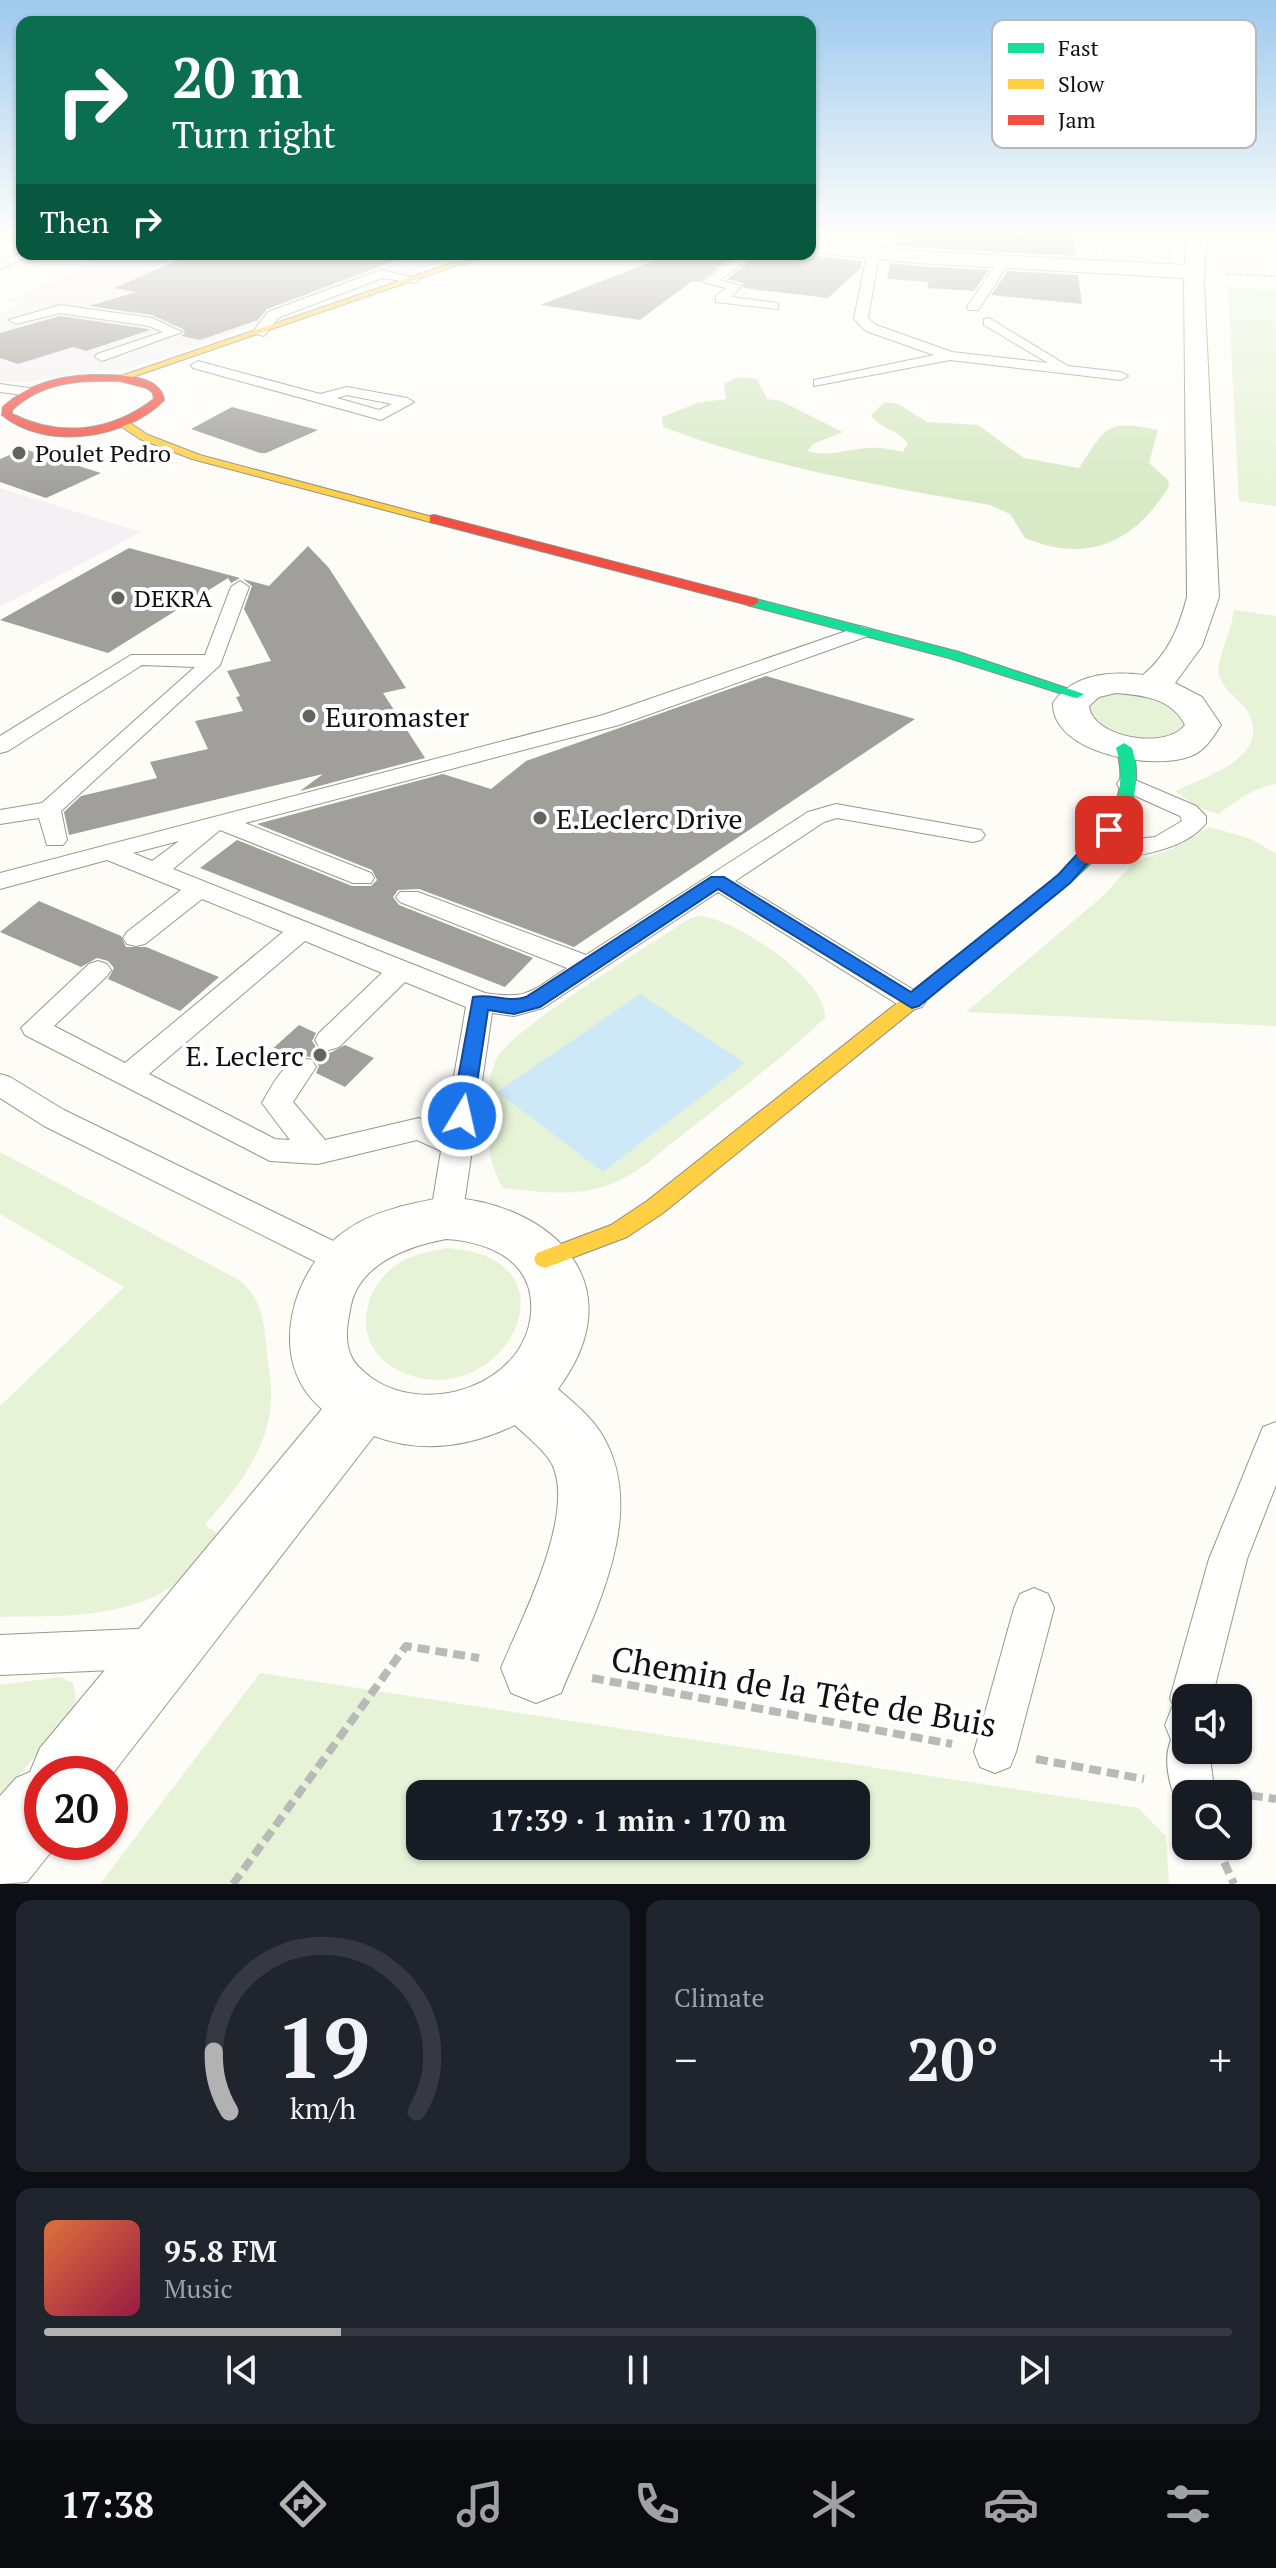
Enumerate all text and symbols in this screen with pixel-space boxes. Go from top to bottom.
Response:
legend [992,20,1256,148]
text: Fast [1058,33,1099,62]
text: 20 m [172,40,302,114]
icon: right [40,48,144,152]
text: Slow [1058,69,1105,98]
text: Jam [1058,105,1096,134]
text: Turn right [172,111,336,158]
icon: right [125,200,169,244]
text: Then [40,202,109,242]
place label: Poulet Pedro [35,437,171,469]
marker: Poulet Pedro [10,444,28,462]
place label: DEKRA [134,582,213,614]
marker: DEKRA [109,589,127,607]
place label: Euromaster [325,698,470,735]
marker: Euromaster [300,707,318,725]
pin [1075,796,1143,864]
place label: E.Leclerc Drive [556,800,743,837]
icon: arrive [1087,808,1131,852]
marker: E.Leclerc Drive [531,809,549,827]
place label: E. Leclerc [185,1037,304,1074]
marker: E. Leclerc [311,1046,329,1064]
position arrow [420,1074,504,1158]
street label: Chemin de la Tête de Buis [608,1635,1000,1747]
map controls [1172,1684,1252,1860]
button: sound [1172,1684,1252,1764]
speed limit sign: 20 [24,1756,128,1860]
button: search [1172,1780,1252,1860]
text: 17:39 · 1 min · 170 m [490,1800,786,1840]
text: Climate [674,1980,765,2014]
text: 19 [276,1992,370,2102]
text: 20° [907,2019,999,2098]
text: − [674,2030,697,2089]
text: + [1209,2030,1232,2089]
text: km/h [290,2089,356,2127]
text: 95.8 FM [164,2231,277,2271]
text: Music [164,2271,233,2305]
icon: previous [220,2348,264,2392]
icon: pause [616,2348,660,2392]
icon: next [1012,2348,1056,2392]
icon: directions [275,2476,331,2532]
icon: music [452,2476,508,2532]
icon: phone [629,2476,685,2532]
icon: climate [806,2476,862,2532]
icon: car [983,2476,1039,2532]
icon: filters [1160,2476,1216,2532]
text: 17:38 [60,2481,154,2528]

